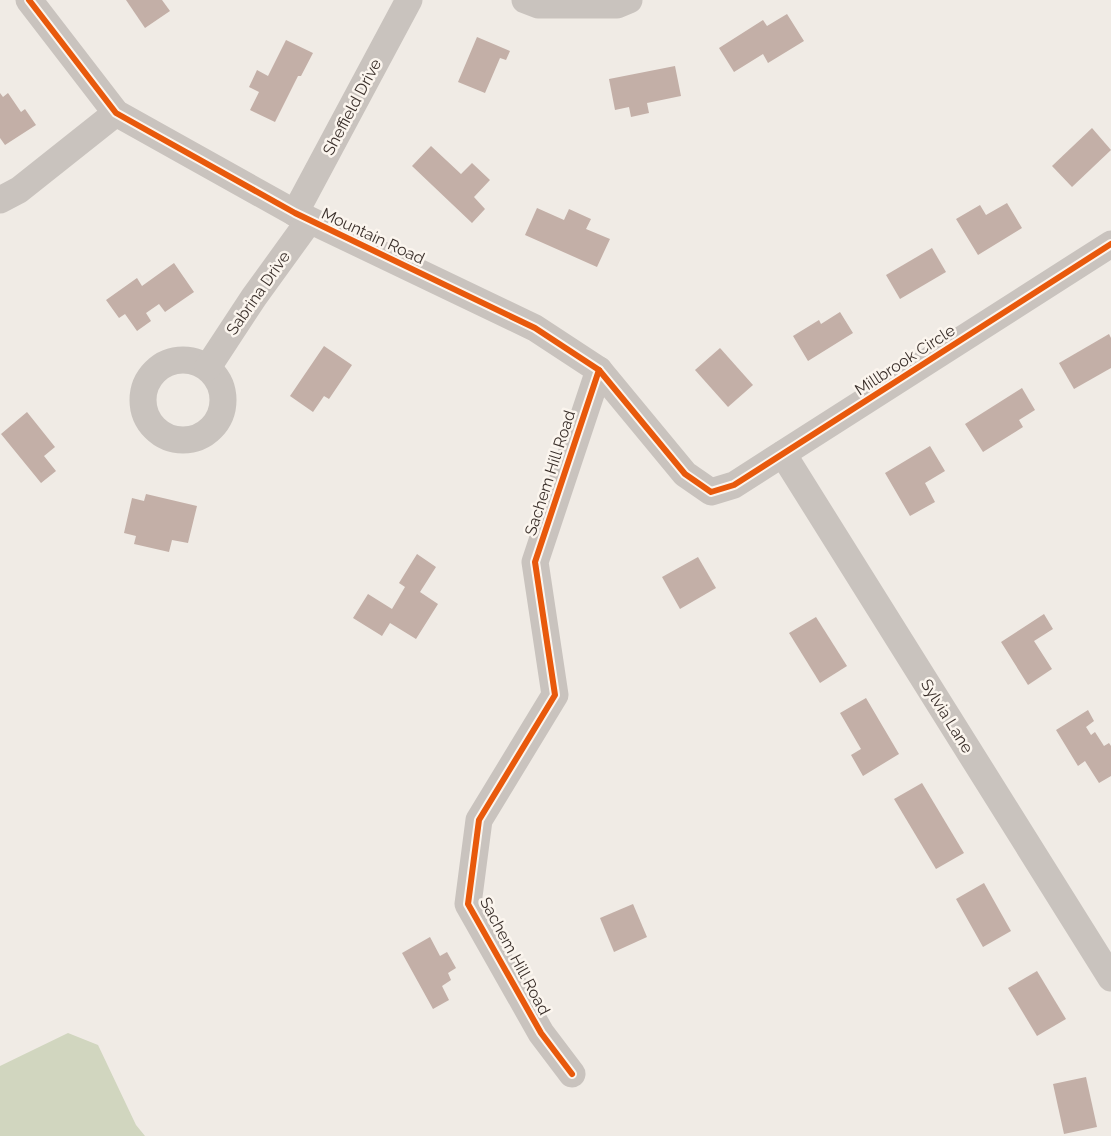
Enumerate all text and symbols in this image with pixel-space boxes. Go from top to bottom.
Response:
street label: Sheffield Drive [319,56,385,158]
street label: Mountain Road [318,204,428,268]
street label: Sabrina Drive [222,248,294,338]
street label: Millbrook Circle [851,321,959,399]
street label: Sachem Hill Road [521,408,579,538]
street label: Sylvia Lane [917,675,977,757]
street label: Sachem Hill Road [476,894,554,1018]

